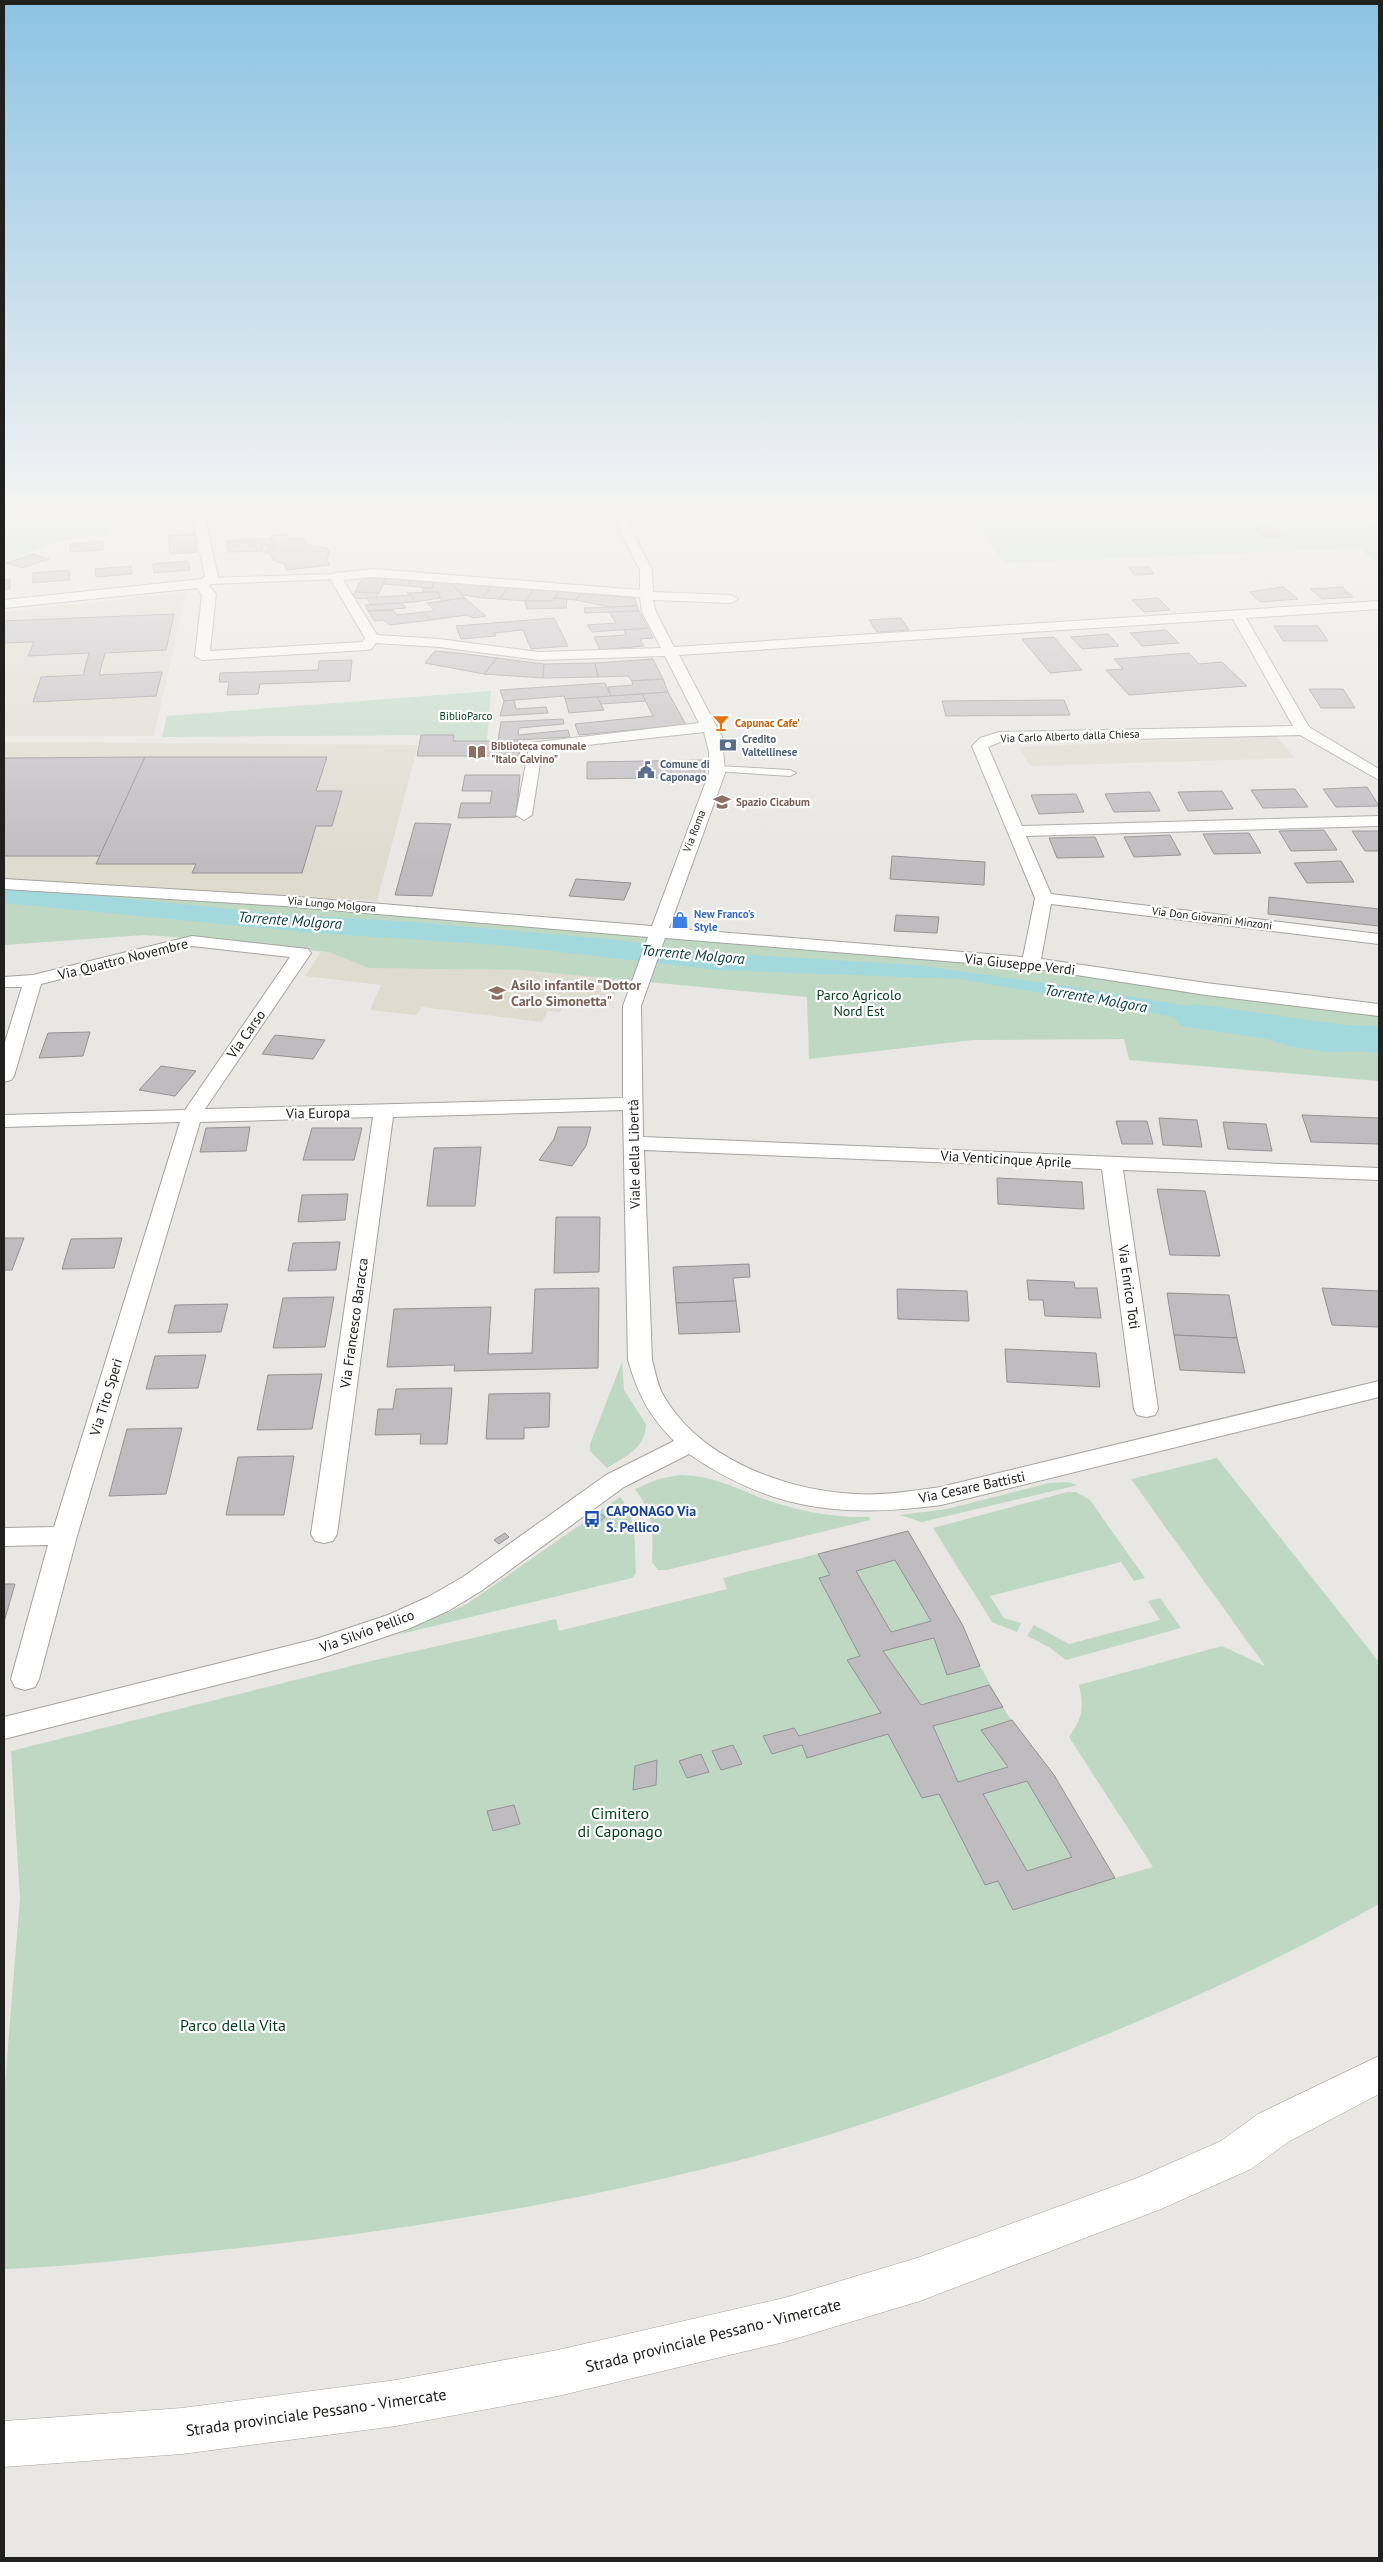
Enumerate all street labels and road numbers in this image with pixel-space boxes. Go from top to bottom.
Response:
street label: Via Carlo Alberto dalla Chiesa [999,727,1140,745]
street label: Via Roma [679,808,708,855]
street label: Via Lungo Molgora [286,893,377,915]
street label: Via Don Giovanni Minzoni [1150,904,1273,932]
street label: Via Quattro Novembre [55,934,190,984]
street label: Via Giuseppe Verdi [963,949,1076,979]
street label: Via Carso [222,1006,269,1063]
street label: Viale della Libertà [624,1099,644,1210]
street label: Via Europa [285,1103,350,1123]
street label: Via Venticinque Aprile [939,1147,1072,1171]
street label: Via Enrico Toti [1114,1243,1144,1330]
street label: Via Francesco Baracca [336,1257,372,1390]
street label: Via Tito Speri [85,1356,126,1439]
street label: Via Cesare Battisti [916,1467,1027,1507]
street label: Via Silvio Pellico [316,1606,417,1657]
street label: Strada provinciale Pessano - Vimercate [583,2294,843,2376]
street label: Strada provinciale Pessano - Vimercate [184,2384,448,2440]

